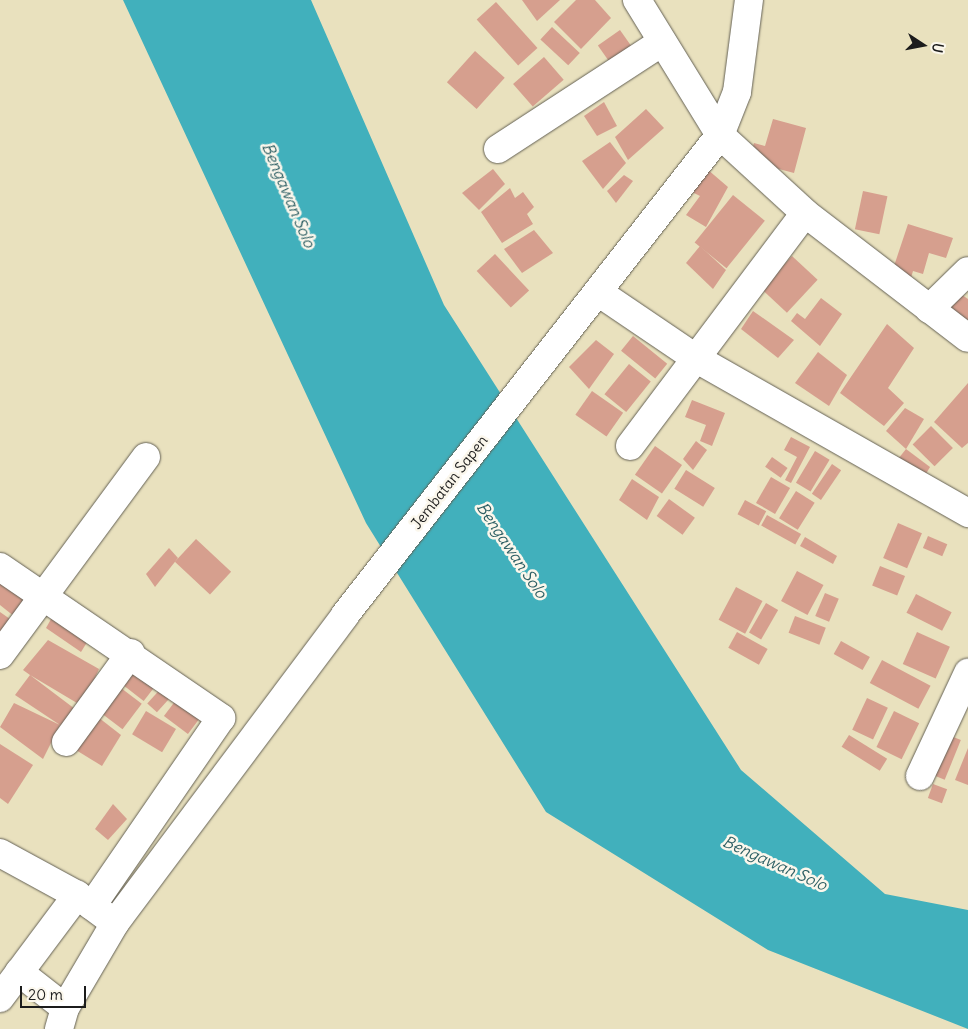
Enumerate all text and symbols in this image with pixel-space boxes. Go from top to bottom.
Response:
north arrow [898,20,948,70]
text: U [928,41,947,54]
water label: Bengawan Solo [258,140,320,250]
street label: Jembatan Sapen [407,432,491,532]
water label: Bengawan Solo [473,498,551,602]
water label: Bengawan Solo [720,832,830,894]
scale bar [22,976,89,1008]
text: 20 m [28,985,63,1004]

